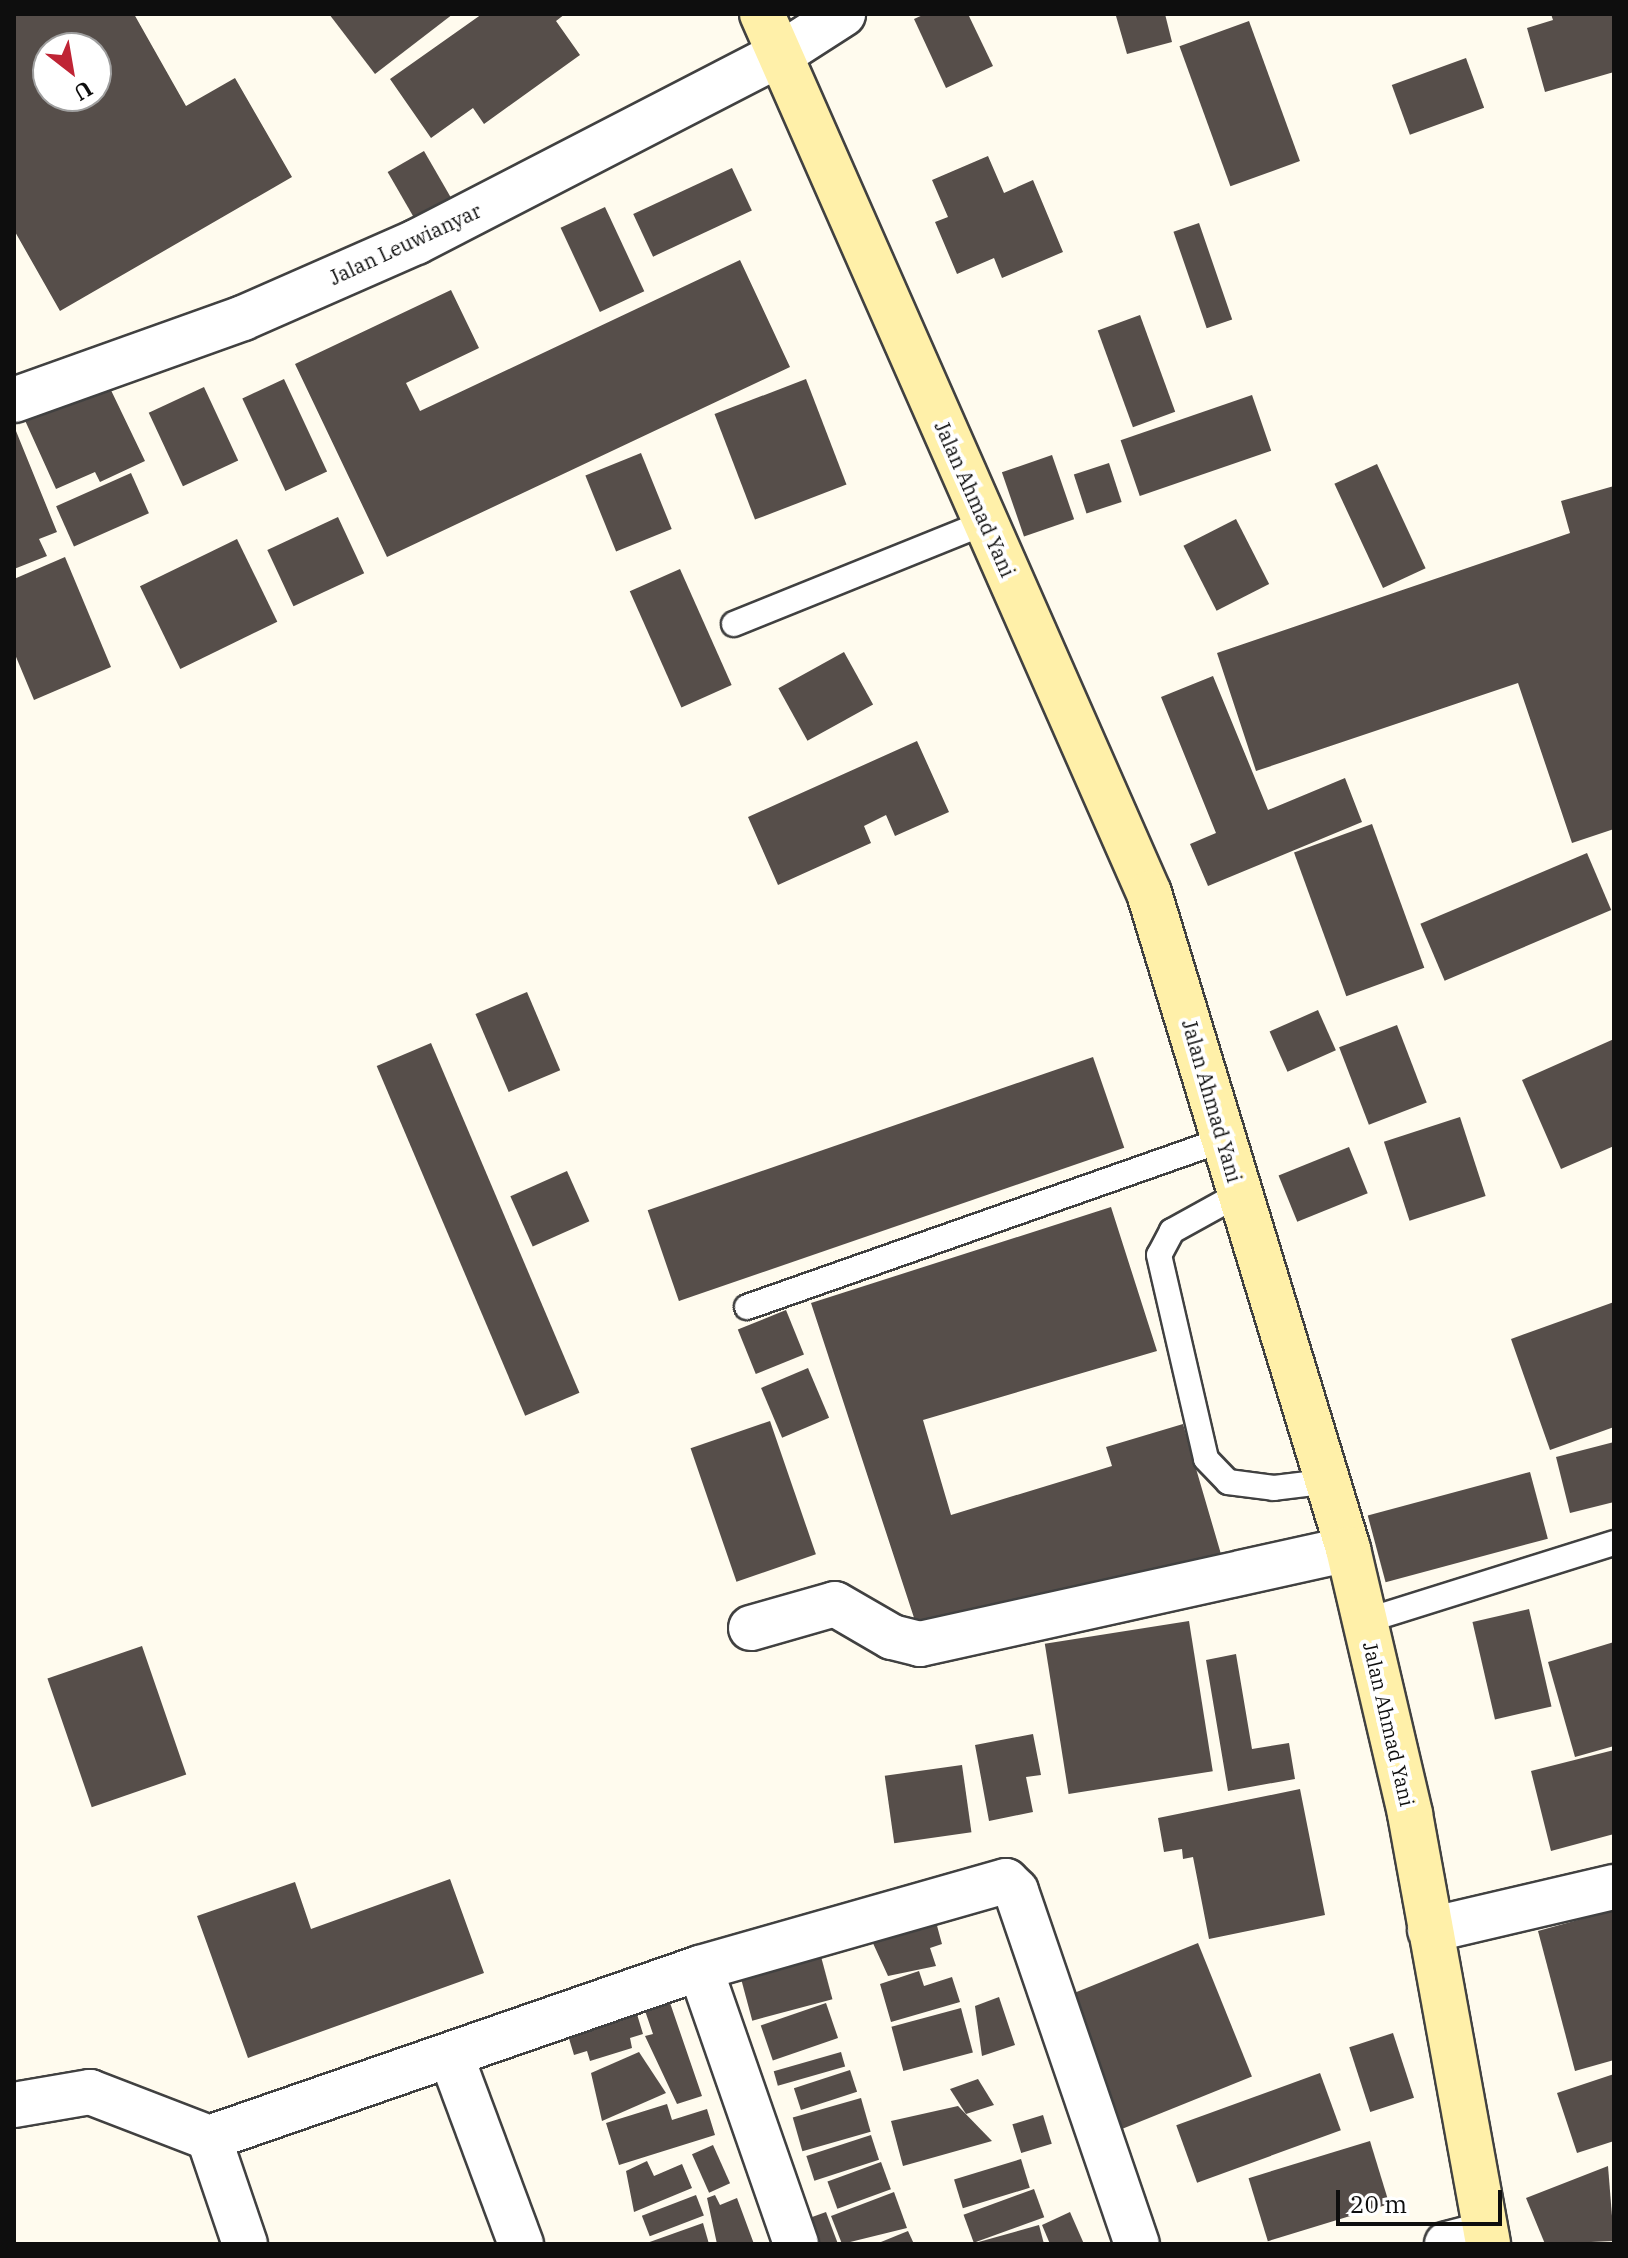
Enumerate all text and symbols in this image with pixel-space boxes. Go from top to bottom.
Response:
north arrow [32,32,112,112]
text: U [69,74,98,108]
street label: Jalan Leuwianyar [325,198,485,290]
street label: Jalan Ahmad Yani [930,417,1020,581]
street label: Jalan Ahmad Yani [1177,1017,1247,1185]
street label: Jalan Ahmad Yani [1358,1639,1420,1809]
scale bar [1340,2174,1506,2224]
text: 20 m [1350,2188,1407,2220]

